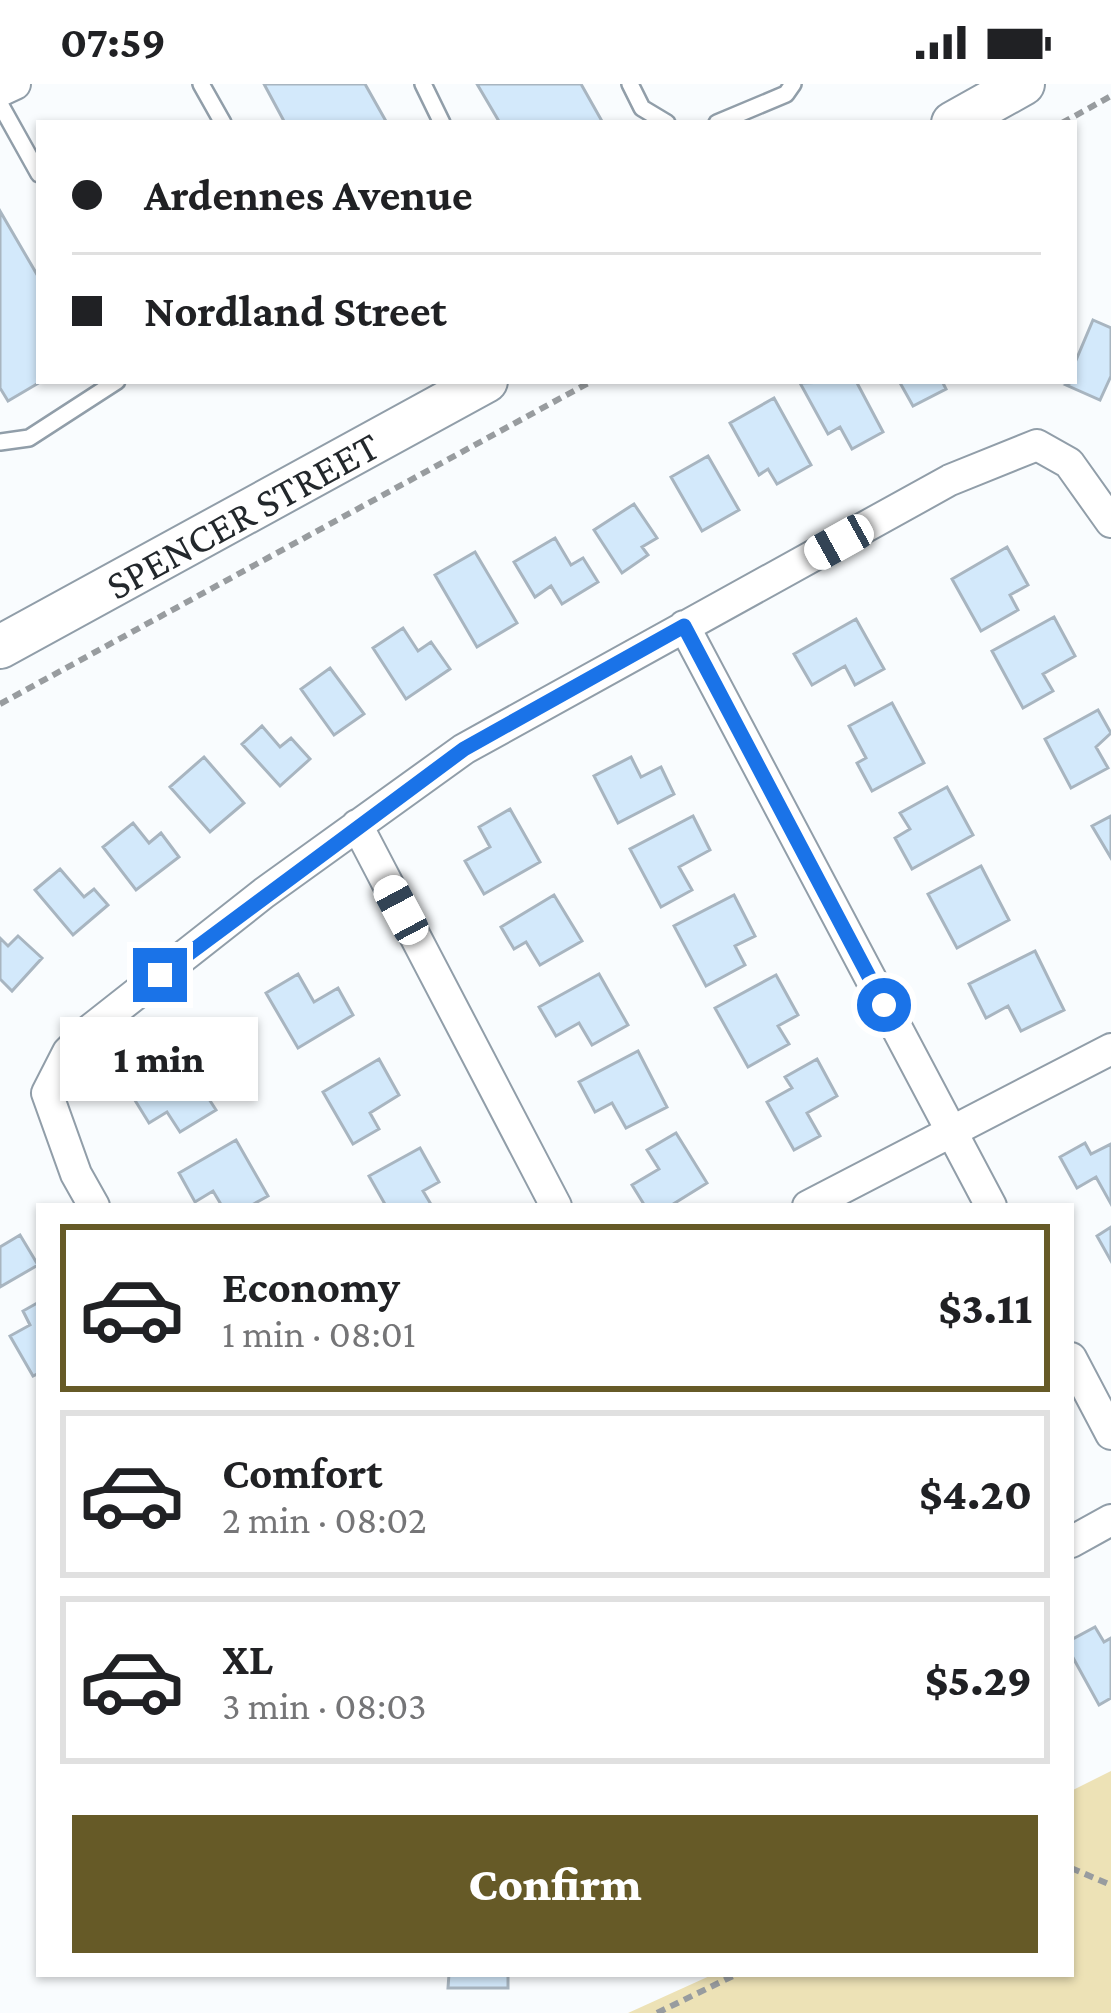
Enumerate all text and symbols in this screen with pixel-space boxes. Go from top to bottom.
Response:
text: 07:59 [60,17,166,67]
text: Ardennes Avenue [144,170,473,220]
text: Nordland Street [144,286,447,336]
street label: SPENCER STREET [98,421,387,609]
car [799,509,879,575]
car [368,870,434,950]
route end [133,948,187,1002]
route start [857,978,911,1032]
callout: 1 min [61,1017,259,1101]
text: 1 min [113,1037,205,1080]
icon: car [78,1254,186,1362]
text: Economy [222,1262,400,1312]
text: $3.11 [938,1283,1032,1333]
text: 1 min · 08:01 [222,1312,416,1355]
icon: car [78,1440,186,1548]
text: Comfort [222,1448,383,1498]
text: $4.20 [919,1469,1032,1519]
text: 2 min · 08:02 [222,1498,427,1541]
icon: car [78,1626,186,1734]
text: XL [222,1634,273,1684]
text: $5.29 [925,1655,1032,1705]
text: 3 min · 08:03 [222,1684,426,1727]
button: Confirm [72,1815,1038,1953]

